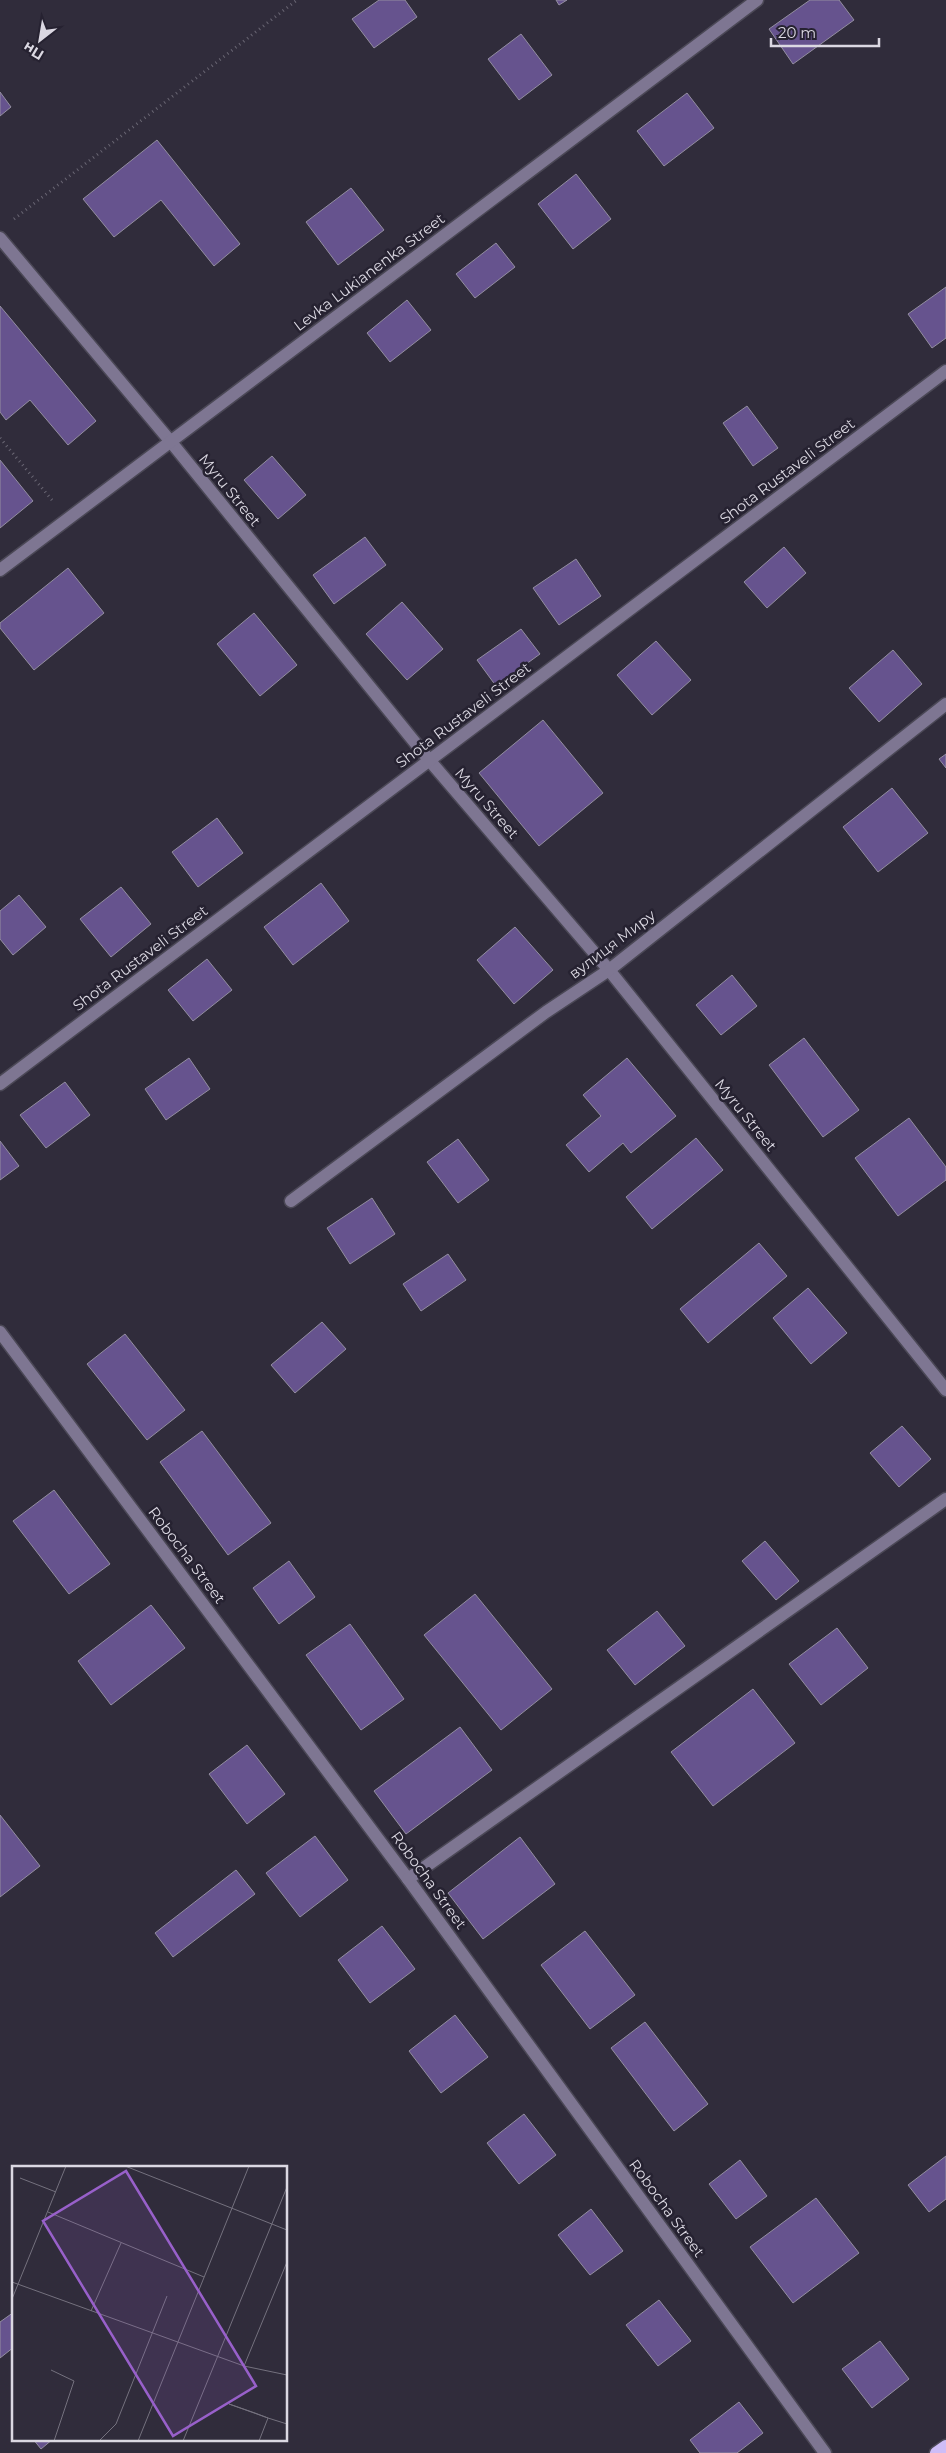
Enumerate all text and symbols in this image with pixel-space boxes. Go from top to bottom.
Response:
north arrow [15,15,65,65]
scale bar [771,15,878,47]
text: 20 m [778,23,816,42]
text: Пн [20,38,47,64]
street label: Levka Lukianenka Street [290,209,448,335]
street label: Shota Rustaveli Street [716,414,858,528]
street label: Myru Street [195,450,265,530]
street label: Shota Rustaveli Street [392,658,534,772]
street label: Myru Street [451,764,523,842]
street label: Shota Rustaveli Street [69,901,211,1015]
street label: вулиця Миру [565,905,660,983]
street label: Myru Street [711,1075,781,1155]
street label: Robocha Street [144,1503,230,1607]
street label: Robocha Street [387,1827,471,1933]
street label: Robocha Street [625,2155,709,2261]
inset map [12,2166,288,2440]

